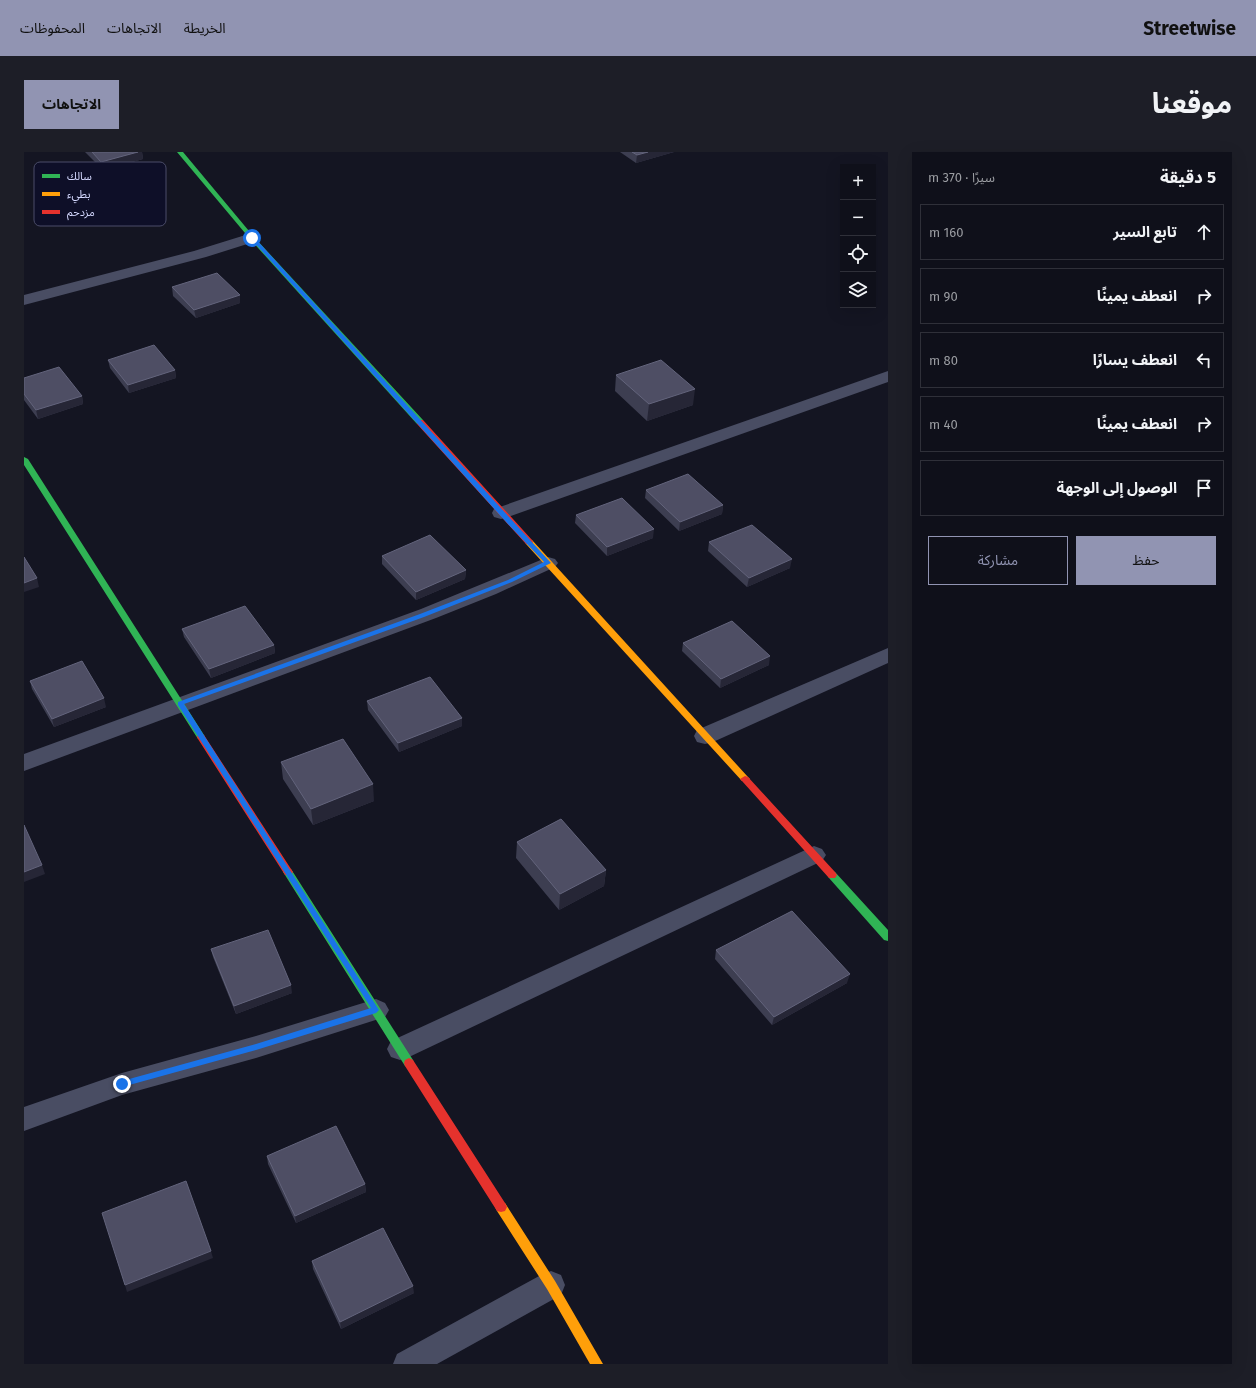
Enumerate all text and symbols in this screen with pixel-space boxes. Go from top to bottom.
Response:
text: Streetwise [1143,17,1236,40]
text: المحفوظات [20,20,85,37]
text: الاتجاهات [107,20,162,37]
text: الخريطة [184,20,226,37]
button: الاتجاهات [24,80,119,129]
text: موقعنا [1152,87,1232,120]
legend [34,162,166,226]
map controls [840,164,876,308]
button: + [840,164,876,200]
text: 5 دقيقة [1160,167,1216,188]
text: سالك [67,170,92,183]
text: سيرًا · 370 m [928,170,995,185]
text: بطيء [67,188,90,204]
button: − [840,200,876,236]
text: مزدحم [67,206,95,221]
icon: ahead [1193,221,1215,243]
text: تابع السير [1113,223,1177,241]
text: 160 m [929,225,963,240]
route start [243,229,261,247]
button: locate [840,236,876,272]
button: layers [840,272,876,308]
icon: right [1193,285,1215,307]
text: انعطف يمينًا [1097,287,1177,305]
text: 90 m [929,289,958,304]
icon: left [1193,349,1215,371]
text: انعطف يسارًا [1093,351,1177,369]
text: 80 m [929,353,958,368]
icon: right [1193,413,1215,435]
text: انعطف يمينًا [1097,415,1177,433]
text: 40 m [929,417,958,432]
icon: arrive [1193,477,1215,499]
text: الوصول إلى الوجهة [1057,479,1177,497]
button: مشاركة [928,536,1068,585]
button: حفظ [1076,536,1216,585]
route end [113,1075,131,1093]

